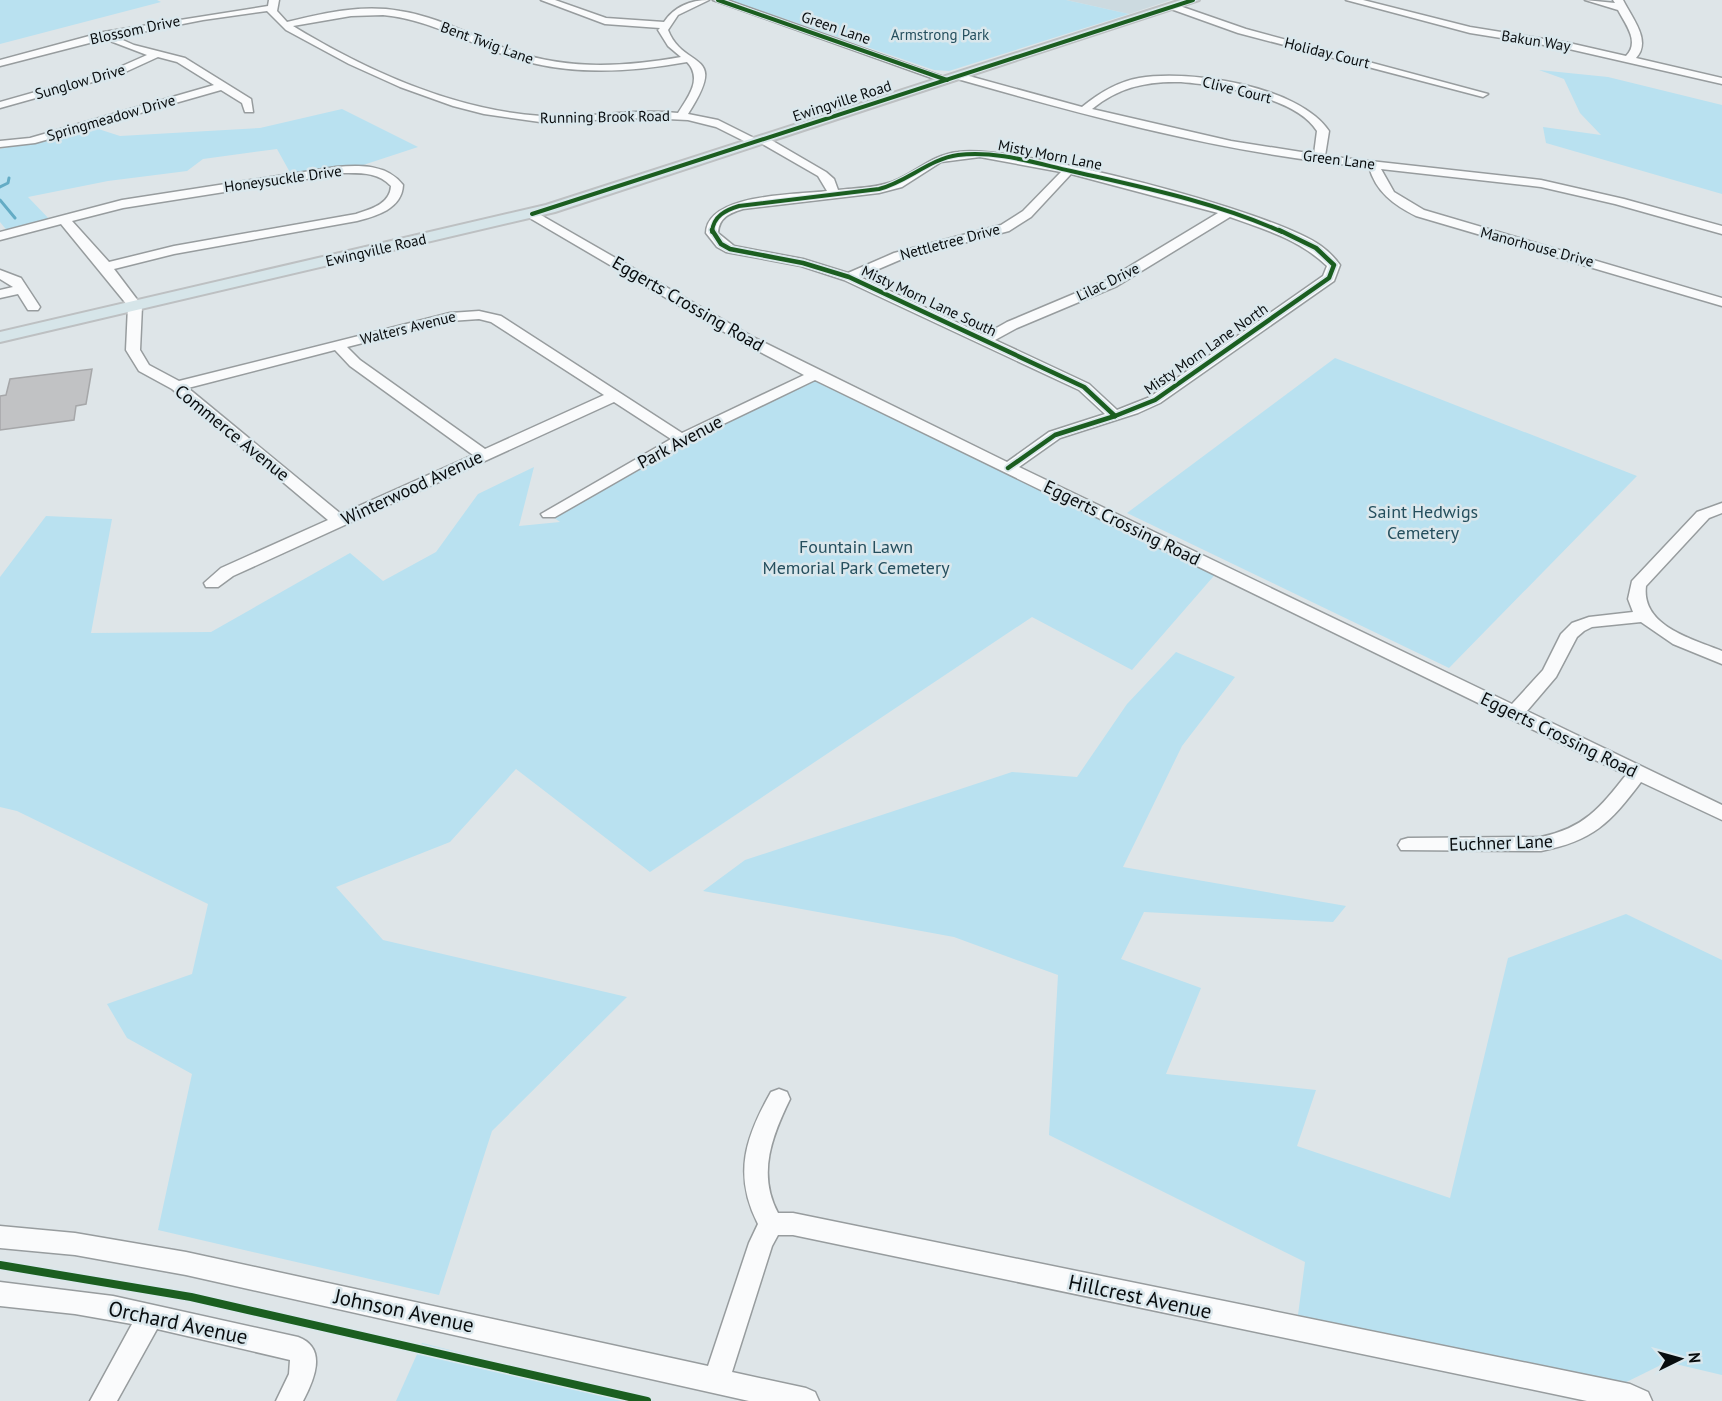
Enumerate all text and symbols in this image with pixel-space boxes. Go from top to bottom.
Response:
street label: Green Lane [799,7,873,48]
street label: Blossom Drive [88,11,182,48]
street label: Bent Twig Lane [438,17,536,68]
park label: Armstrong Park [891,25,990,44]
street label: Bakun Way [1500,26,1572,55]
street label: Holiday Court [1282,33,1372,72]
street label: Sunglow Drive [33,60,127,103]
street label: Clive Court [1201,72,1274,107]
street label: Ewingville Road [790,76,894,125]
street label: Springmeadow Drive [44,90,177,145]
street label: Running Brook Road [540,106,670,127]
street label: Misty Morn Lane [996,135,1104,174]
street label: Green Lane [1302,146,1376,173]
street label: Honeysuckle Drive [223,161,343,196]
street label: Nettletree Drive [898,219,1002,264]
street label: Manorhouse Drive [1478,222,1596,271]
street label: Ewingville Road [324,229,428,270]
street label: Eggerts Crossing Road [608,251,768,356]
street label: Lilac Drive [1073,258,1142,305]
street label: Misty Morn Lane South [859,261,1000,340]
street label: Misty Morn Lane North [1140,299,1271,398]
street label: Walters Avenue [358,306,458,349]
street label: Commerce Avenue [170,379,294,486]
street label: Park Avenue [633,410,726,474]
street label: Winterwood Avenue [338,445,486,530]
street label: Eggerts Crossing Road [1040,475,1204,570]
park label: Saint Hedwigs Cemetery [1368,500,1478,544]
park label: Fountain Lawn Memorial Park Cemetery [762,535,950,579]
street label: Eggerts Crossing Road [1477,687,1641,782]
street label: Euchner Lane [1449,829,1553,856]
street label: Hillcrest Avenue [1066,1268,1214,1325]
street label: Johnson Avenue [331,1282,477,1339]
street label: Orchard Avenue [106,1295,250,1350]
north arrow [1650,1329,1710,1389]
text: N [1685,1352,1705,1364]

